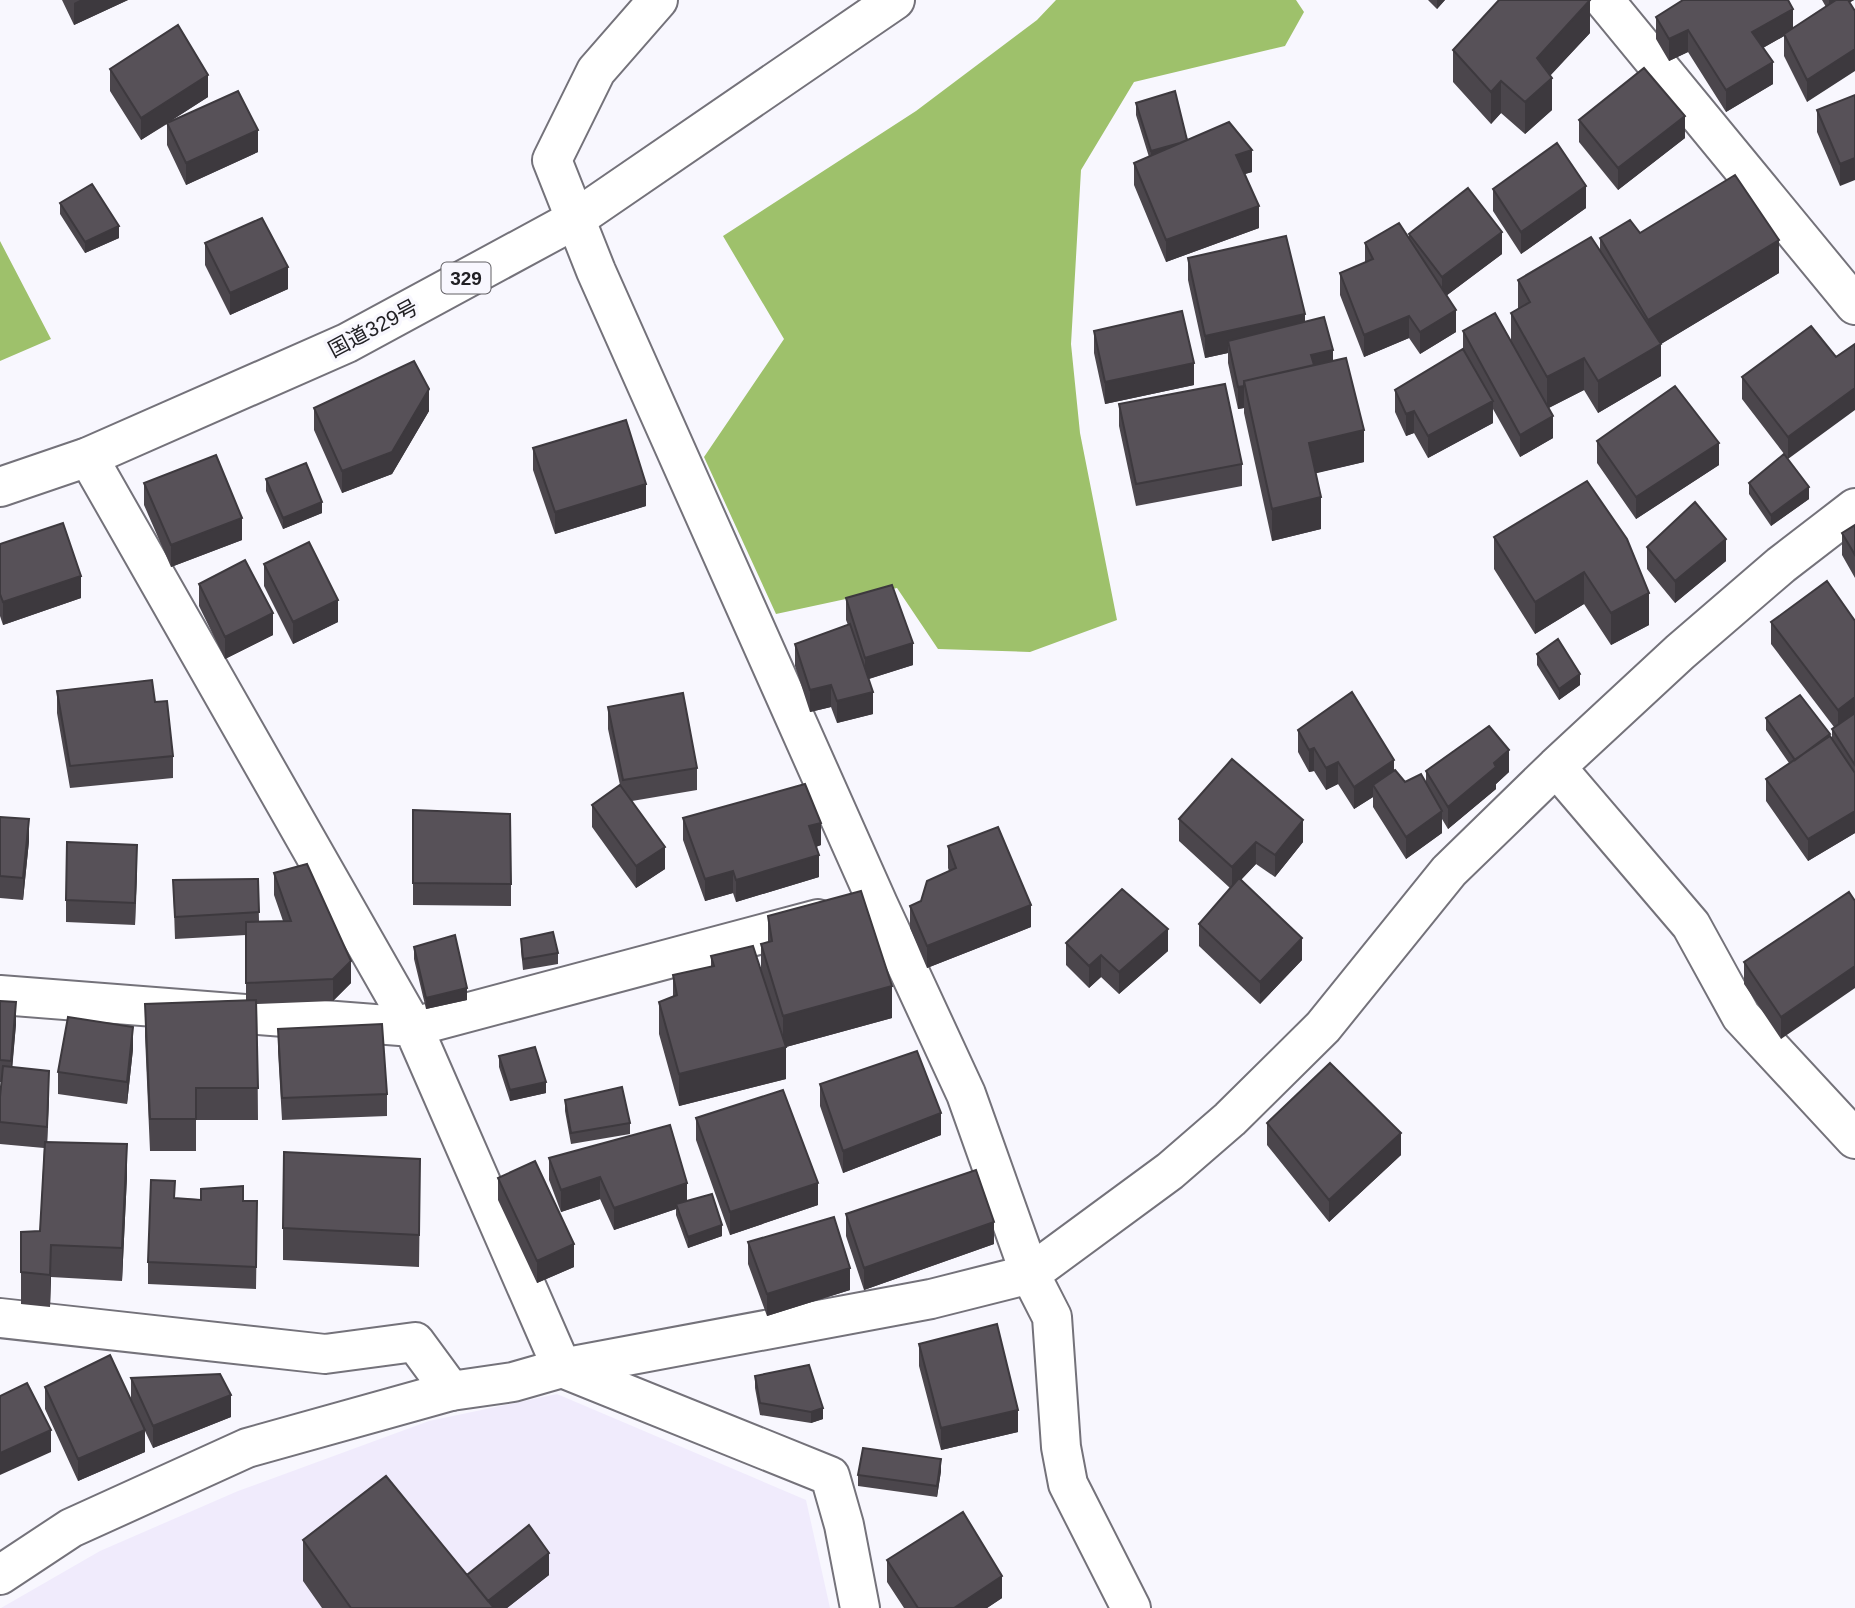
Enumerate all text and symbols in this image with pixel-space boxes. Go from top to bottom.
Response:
road number: 329 [442,262,490,294]
street label: 国道329号 [324,295,422,361]

